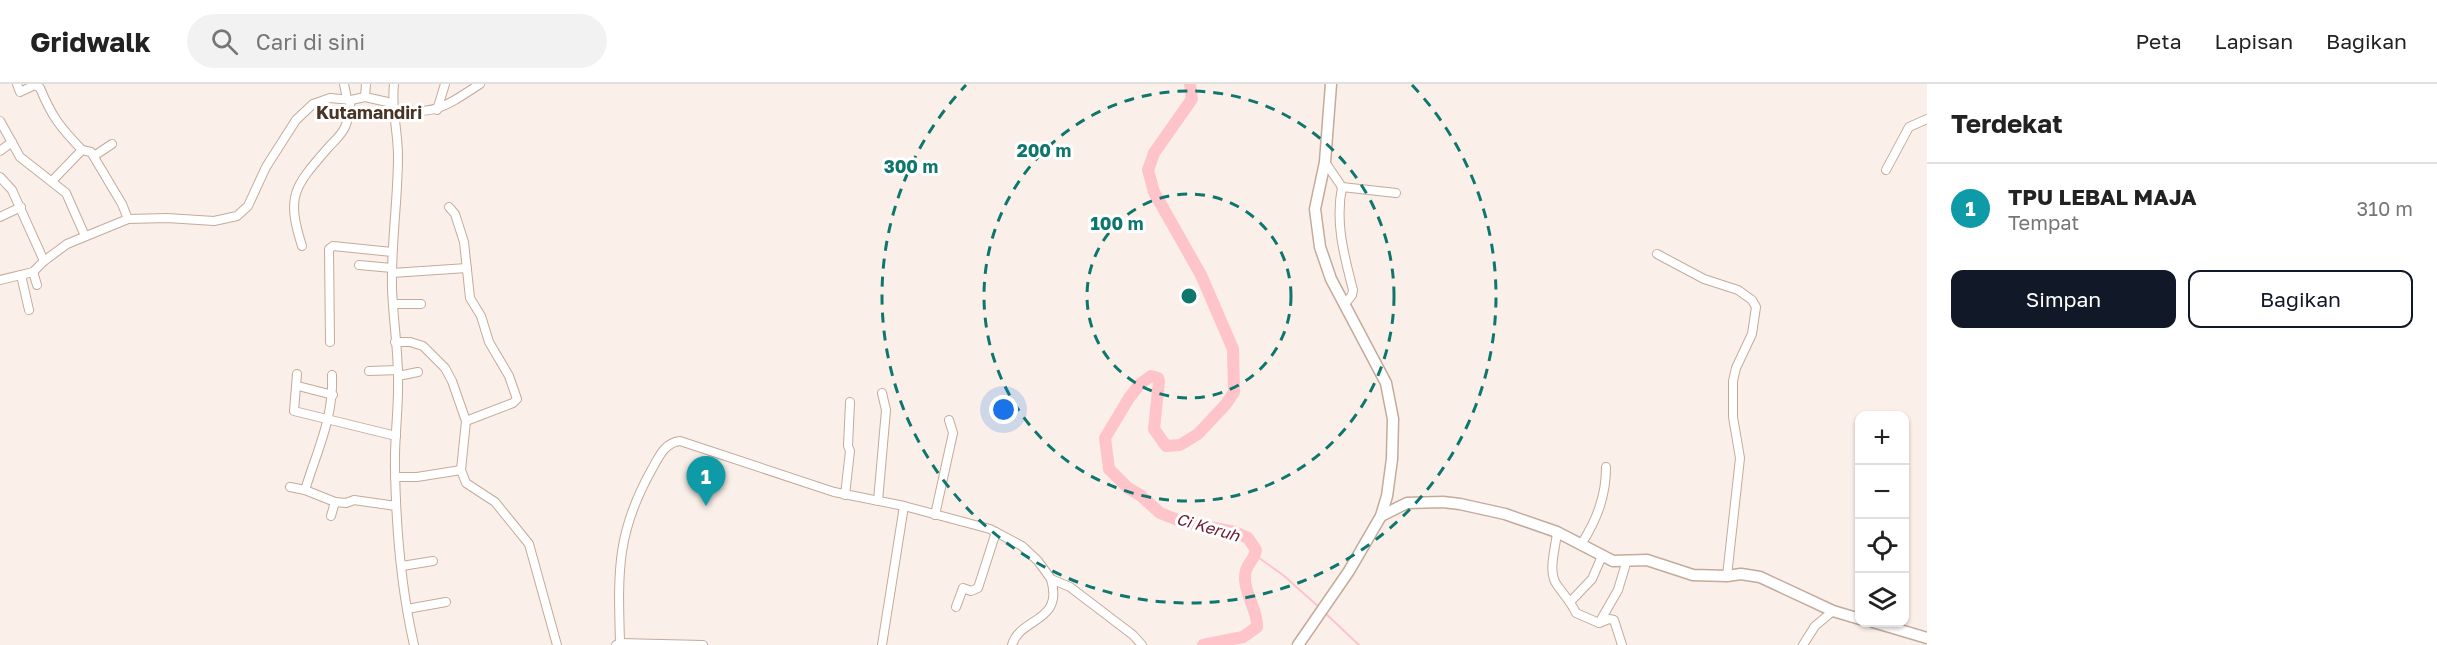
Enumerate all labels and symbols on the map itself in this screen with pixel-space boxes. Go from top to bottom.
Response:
district label: Kutamandiri [316,101,422,123]
text: 200 m [1017,139,1071,161]
text: 300 m [884,155,938,177]
text: 100 m [1091,212,1143,234]
centre of rings [1179,286,1199,306]
your location [989,395,1018,424]
pin: 1 [686,456,726,506]
water label: Ci Keruh [1174,508,1243,546]

